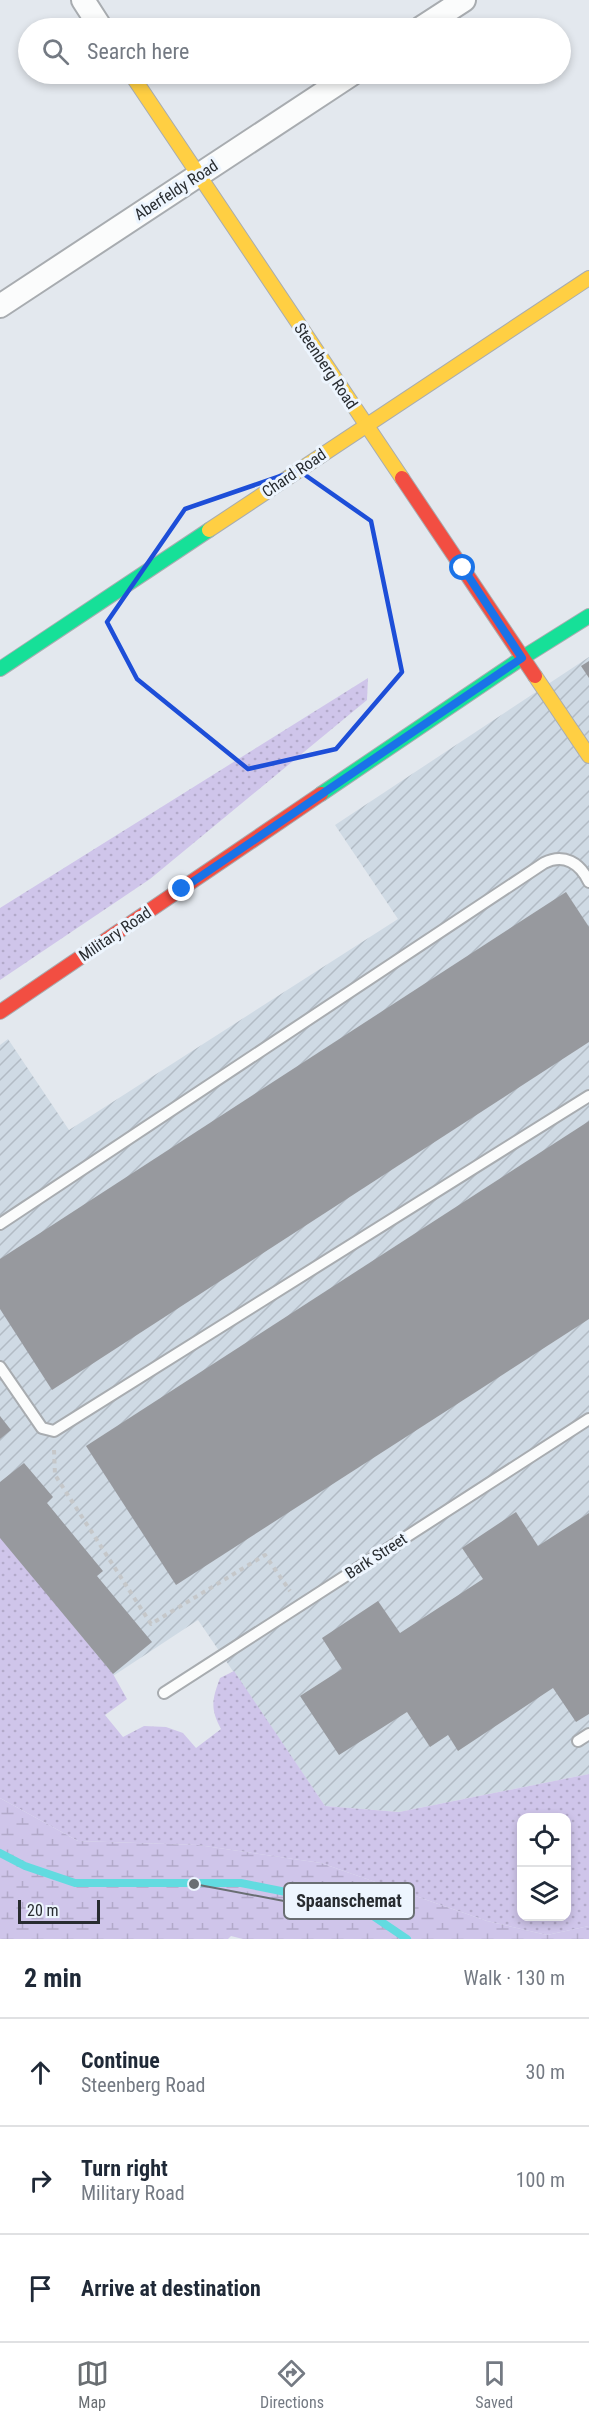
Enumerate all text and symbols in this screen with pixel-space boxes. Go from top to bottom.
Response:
search box [18,18,571,84]
icon: search [39,35,72,68]
text: Search here [87,39,189,64]
street label: Aberfeldy Road [131,156,221,224]
street label: Steenberg Road [290,319,362,413]
street label: Chard Road [258,445,330,501]
route start [449,554,475,580]
route end [168,875,194,901]
street label: Military Road [75,903,155,965]
street label: Bark Street [342,1529,411,1583]
map controls [517,1813,571,1921]
button: locate [517,1813,571,1867]
button: layers [517,1867,571,1921]
callout: Spaanschemat [284,1883,414,1919]
text: Spaanschemat [296,1890,402,1911]
scale bar [18,1897,100,1924]
text: 20 m [27,1901,59,1920]
text: 2 min [24,1963,82,1993]
text: Walk · 130 m [464,1966,565,1990]
text: Continue [81,2048,160,2073]
icon: ahead [24,2056,57,2089]
text: 30 m [526,2060,565,2084]
text: Steenberg Road [81,2073,205,2097]
text: Turn right [81,2156,168,2181]
icon: right [24,2164,57,2197]
text: 100 m [516,2168,565,2192]
text: Military Road [81,2181,185,2205]
icon: arrive [24,2272,57,2305]
text: Arrive at destination [81,2276,261,2301]
tab: Map [76,2357,109,2412]
tab: Directions [260,2357,324,2412]
tab: Saved [475,2357,513,2412]

